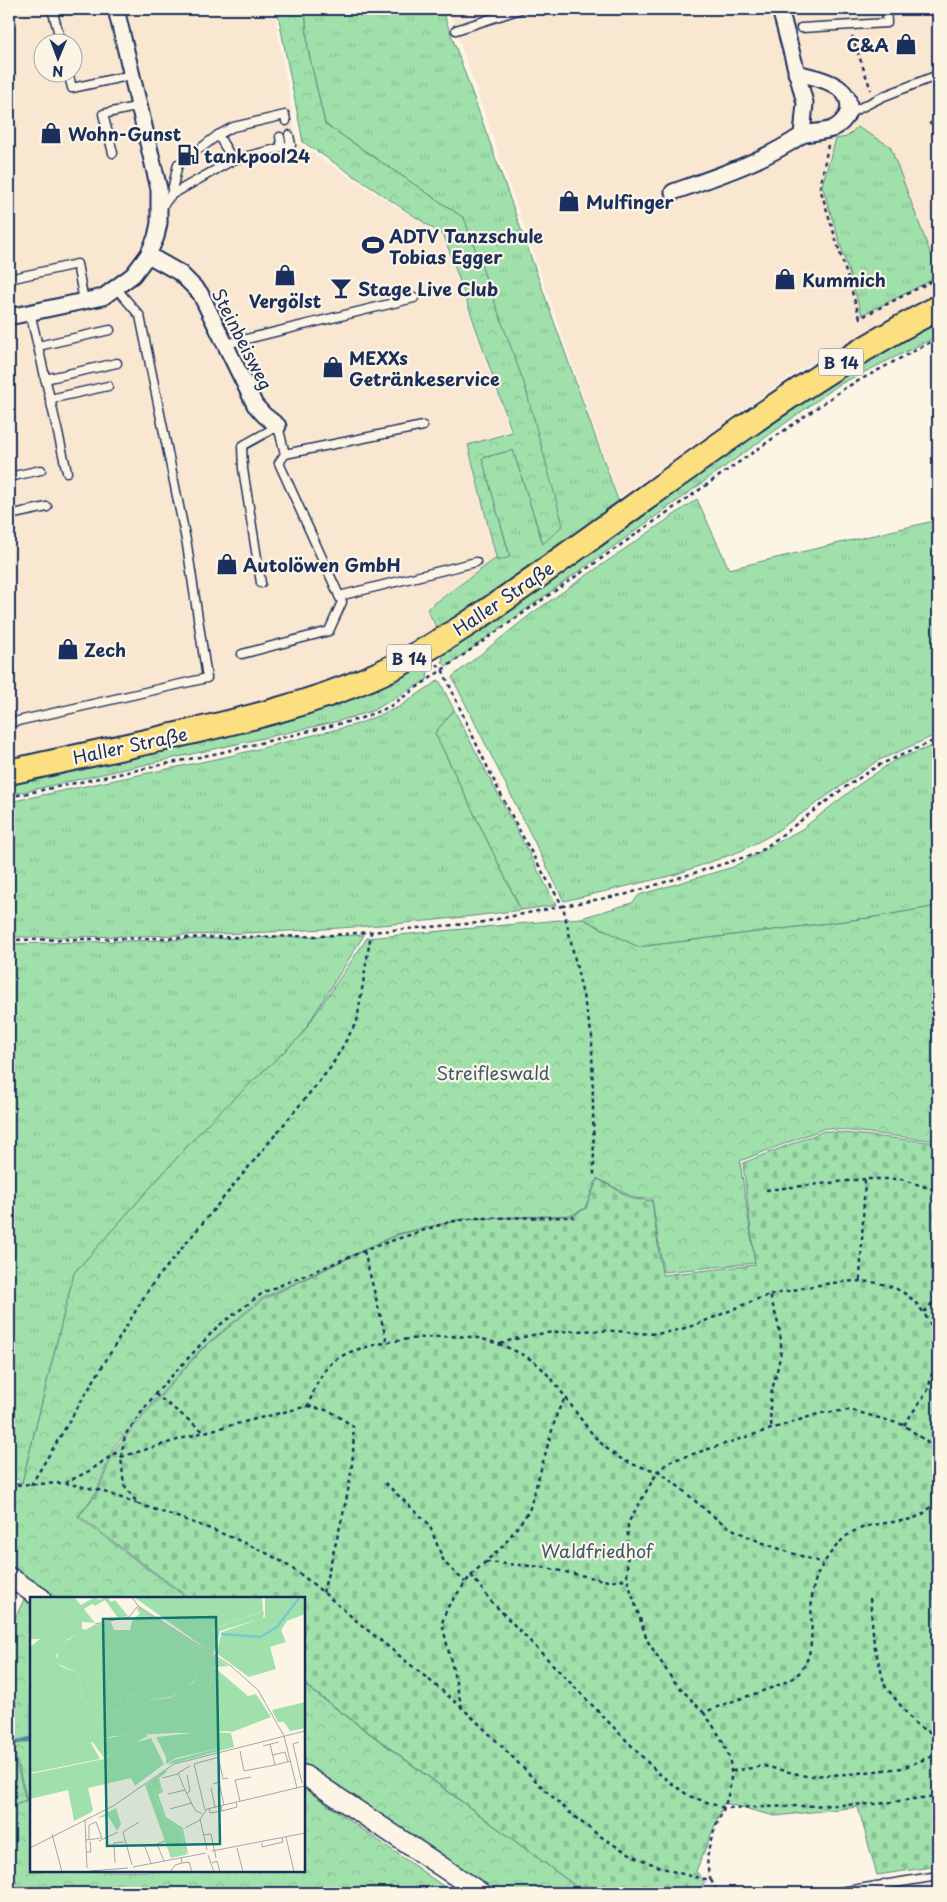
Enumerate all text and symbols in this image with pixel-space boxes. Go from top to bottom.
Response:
place label: C&A [847,31,889,58]
shop icon: C&A [893,31,919,57]
north arrow [32,32,82,82]
text: N [52,61,63,82]
shop icon: Wohn-Gunst [38,120,64,146]
place label: Wohn-Gunst [68,120,182,147]
fuel station icon: tankpool24 [175,142,201,168]
place label: tankpool24 [204,142,310,169]
shop icon: Mulfinger [556,188,582,214]
place label: Mulfinger [586,188,675,215]
place label: ADTV Tanzschule Tobias Egger [388,222,543,270]
sports icon: ADTV Tanzschule Tobias Egger [360,232,386,258]
shop icon: Vergölst [272,262,298,288]
shop icon: Kummich [772,266,798,292]
place label: Kummich [802,266,886,293]
bar icon: Stage Live Club [328,275,354,301]
place label: Stage Live Club [358,275,498,302]
street label: Steinbeisweg [206,284,280,394]
place label: Vergölst [249,287,322,314]
place label: MEXXs Getränkeservice [349,344,500,392]
road number: B 14 [818,348,864,376]
shop icon: MEXXs Getränkeservice [320,354,346,380]
shop icon: Autolöwen GmbH [214,551,240,577]
place label: Autolöwen GmbH [243,551,401,578]
street label: Haller Straße [447,554,559,642]
shop icon: Zech [55,636,81,662]
place label: Zech [84,636,126,663]
road number: B 14 [386,644,432,671]
street label: Haller Straße [70,720,190,770]
park label: Streifleswald [436,1059,550,1086]
park label: Waldfriedhof [541,1537,655,1564]
inset map [30,1597,305,1872]

